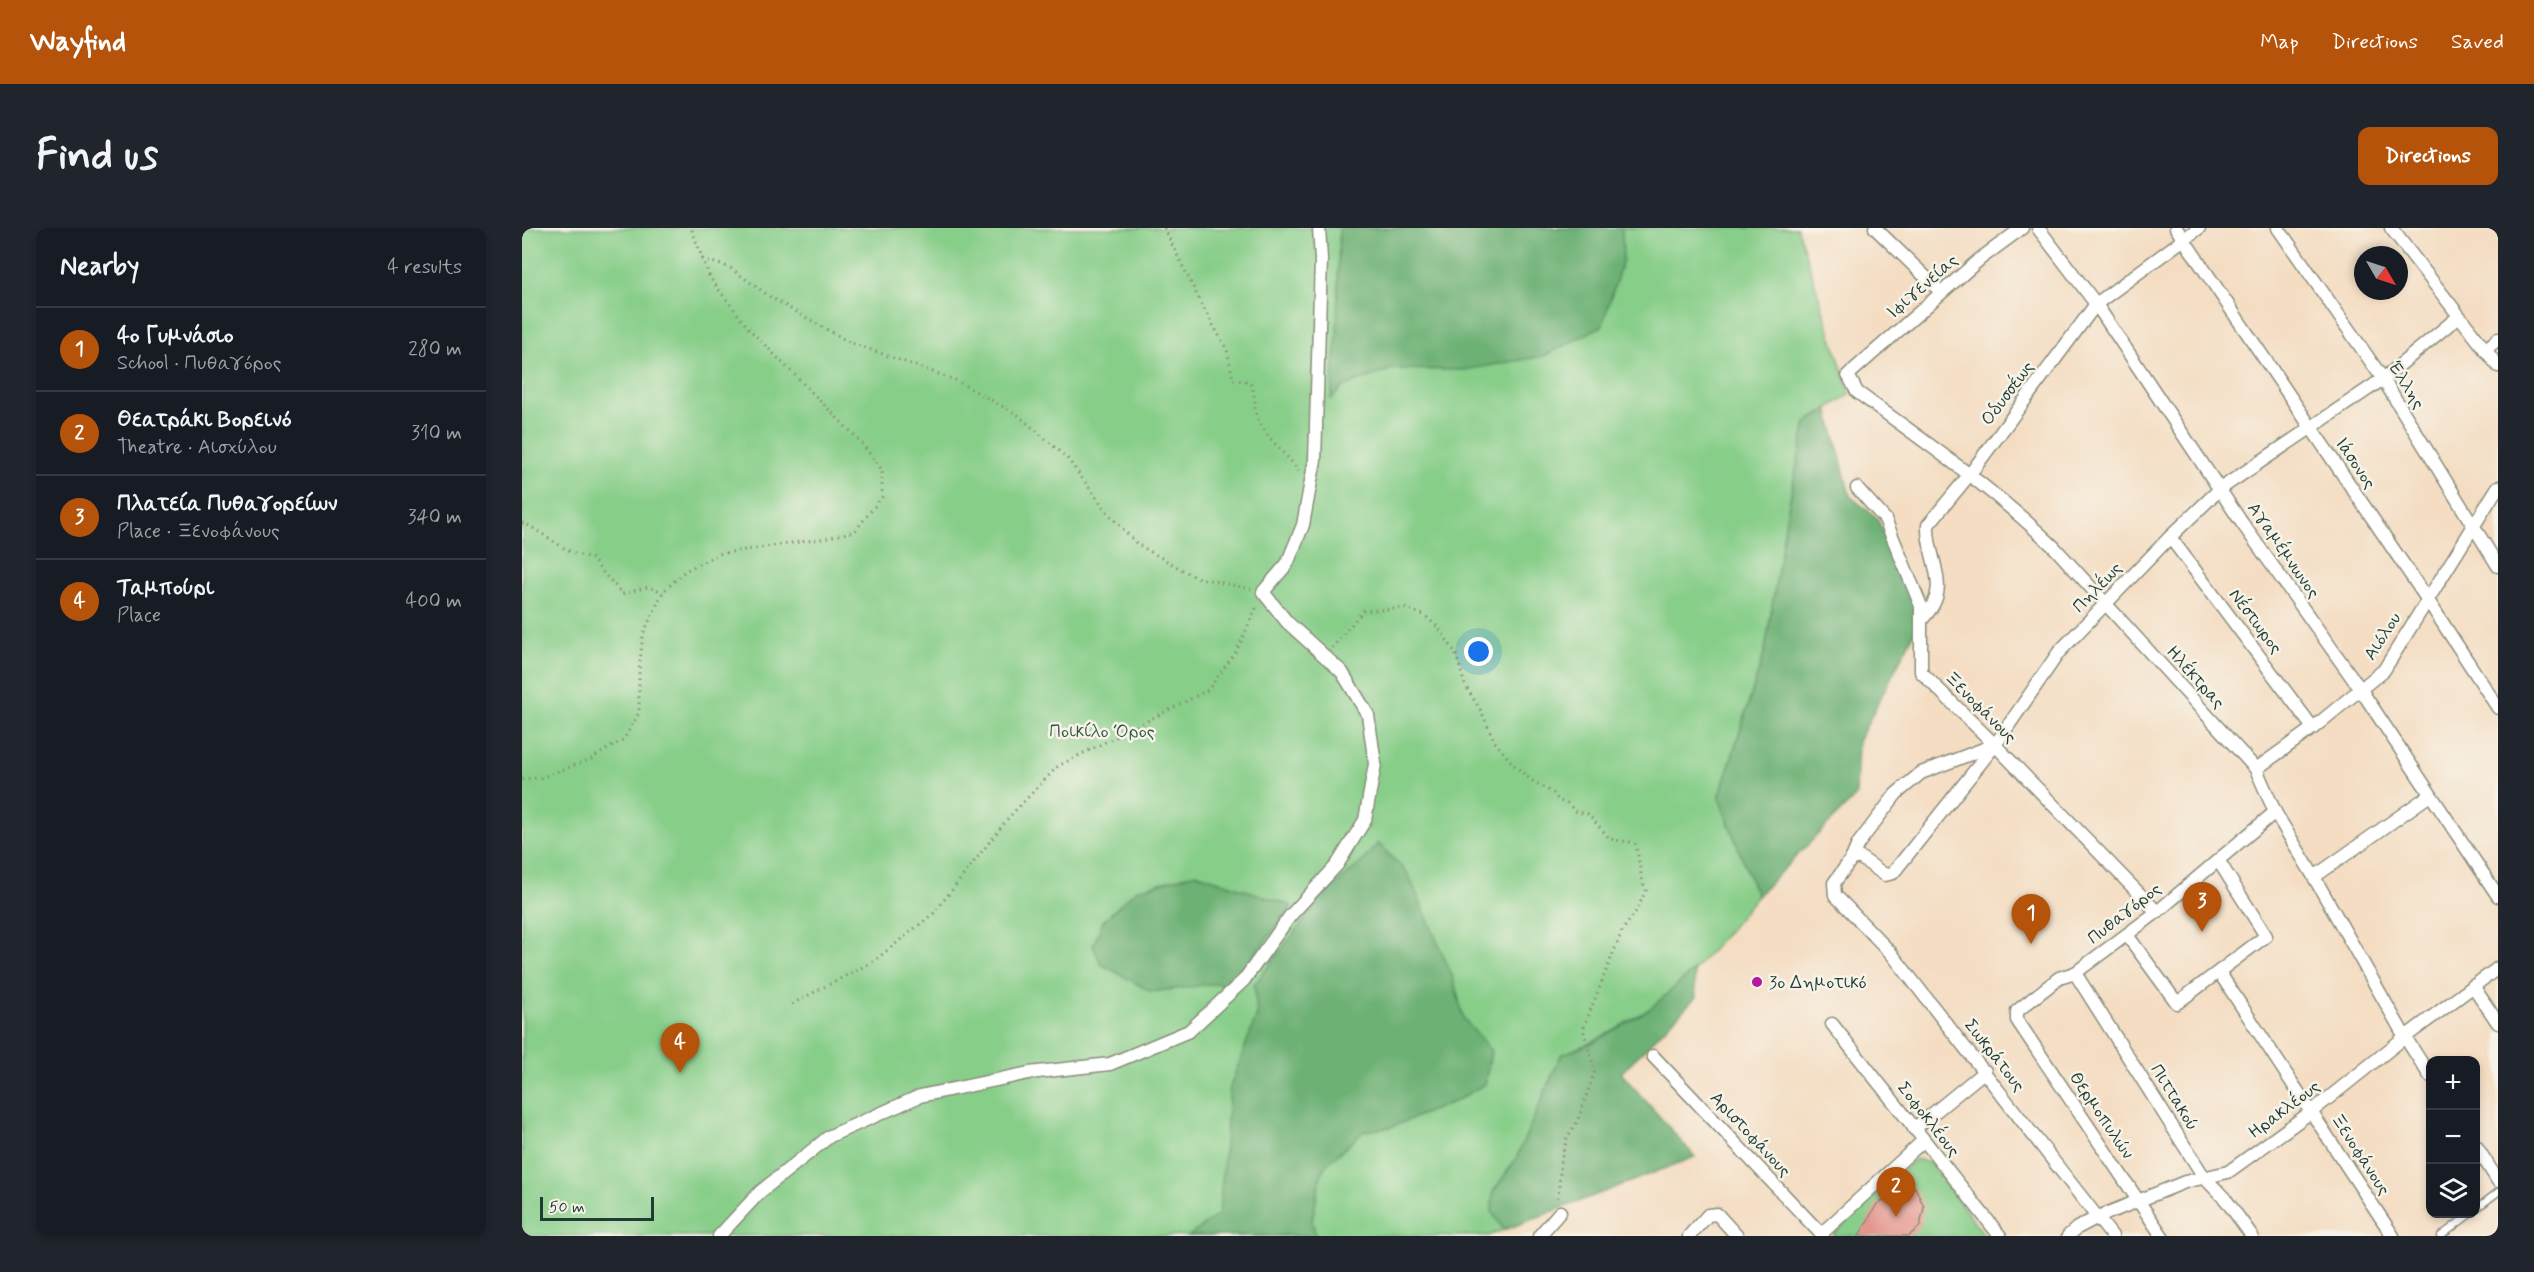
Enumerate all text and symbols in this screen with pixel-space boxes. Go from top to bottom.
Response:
text: Wayfind [30,24,126,61]
text: Map [2260,28,2299,56]
text: Directions [2332,28,2418,56]
text: Saved [2451,28,2504,56]
button: Directions [2358,127,2498,185]
text: Find us [36,129,158,184]
north arrow [2354,246,2408,300]
street label: Ιφιγενείας [1882,249,1964,325]
text: Nearby [60,250,139,284]
text: 4 results [387,254,462,281]
text: 4ο Γυμνάσιο [117,322,234,350]
text: 1 [75,336,84,363]
text: 280 m [408,336,462,363]
text: School · Πυθαγόρος [117,350,281,377]
street label: Οδυσσέως [1975,356,2040,431]
street label: Έλλης [2382,357,2430,414]
text: Θεατράκι Βορεινό [117,406,291,434]
text: 2 [75,420,84,447]
text: 310 m [411,420,462,447]
street label: Ιάσονος [2329,433,2381,494]
text: Theatre · Αισχύλου [117,434,277,461]
text: Πλατεία Πυθαγορείων [117,490,337,518]
street label: Αγαμέμνωνος [2241,497,2326,603]
text: 3 [75,504,84,531]
text: 340 m [407,504,462,531]
text: Place · Ξενοφάνους [117,518,280,545]
street label: Πηλέως [2067,556,2128,618]
text: Ταμπούρι [117,574,214,602]
street label: Νέστωρος [2223,583,2288,659]
text: 4 [74,588,85,615]
text: 400 m [406,588,462,615]
text: Place [117,602,161,629]
street label: Αιόλου [2358,608,2407,665]
your location [1464,637,1493,666]
street label: Ηλέκτρας [2160,640,2231,714]
street label: Ξενοφάνους [1939,666,2022,749]
park label: Ποικίλο Όρος [1049,720,1155,744]
street label: Πυθαγόρος [2083,877,2167,950]
pin: 3 [2182,882,2222,932]
pin: 1 [2012,894,2050,944]
place label: 3ο Δημοτικό [1769,971,1867,995]
marker: 3ο Δημοτικό [1750,975,1764,989]
street label: Σωκράτους [1958,1014,2030,1097]
pin: 4 [660,1024,700,1073]
map controls [2426,1056,2480,1218]
button: + [2426,1056,2480,1110]
street label: Πιττακού [2144,1060,2204,1135]
street label: Θερμοπυλών [2063,1067,2139,1164]
street label: Ηρακλέους [2243,1074,2325,1145]
street label: Σοφοκλέους [1891,1076,1966,1162]
street label: Αριστοφάνους [1704,1087,1796,1183]
street label: Ξενοφάνους [2325,1109,2396,1200]
button: − [2426,1110,2480,1164]
button: layers [2426,1164,2480,1218]
pin: 2 [1876,1168,1916,1217]
scale bar [540,1194,654,1222]
text: 50 m [549,1197,585,1218]

